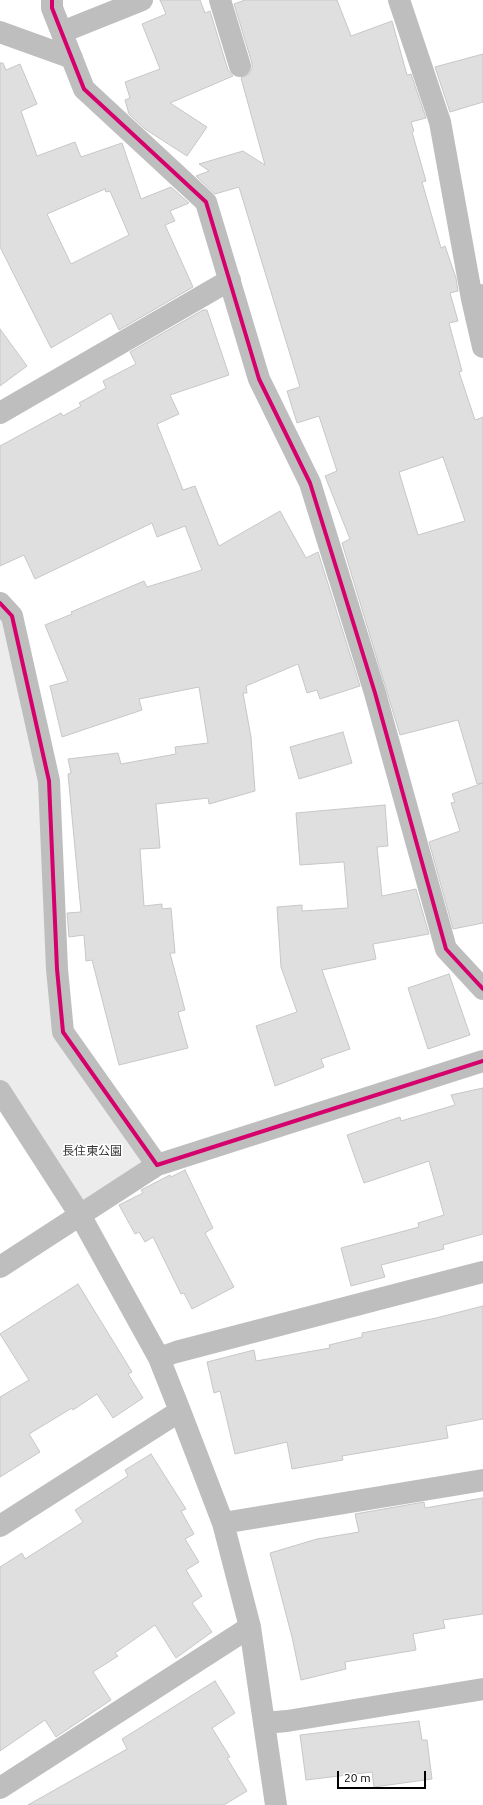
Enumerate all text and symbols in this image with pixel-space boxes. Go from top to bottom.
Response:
park label: 長住東公園 [62,1144,122,1158]
scale bar [339,1763,428,1789]
text: 20 m [344,1771,371,1784]

